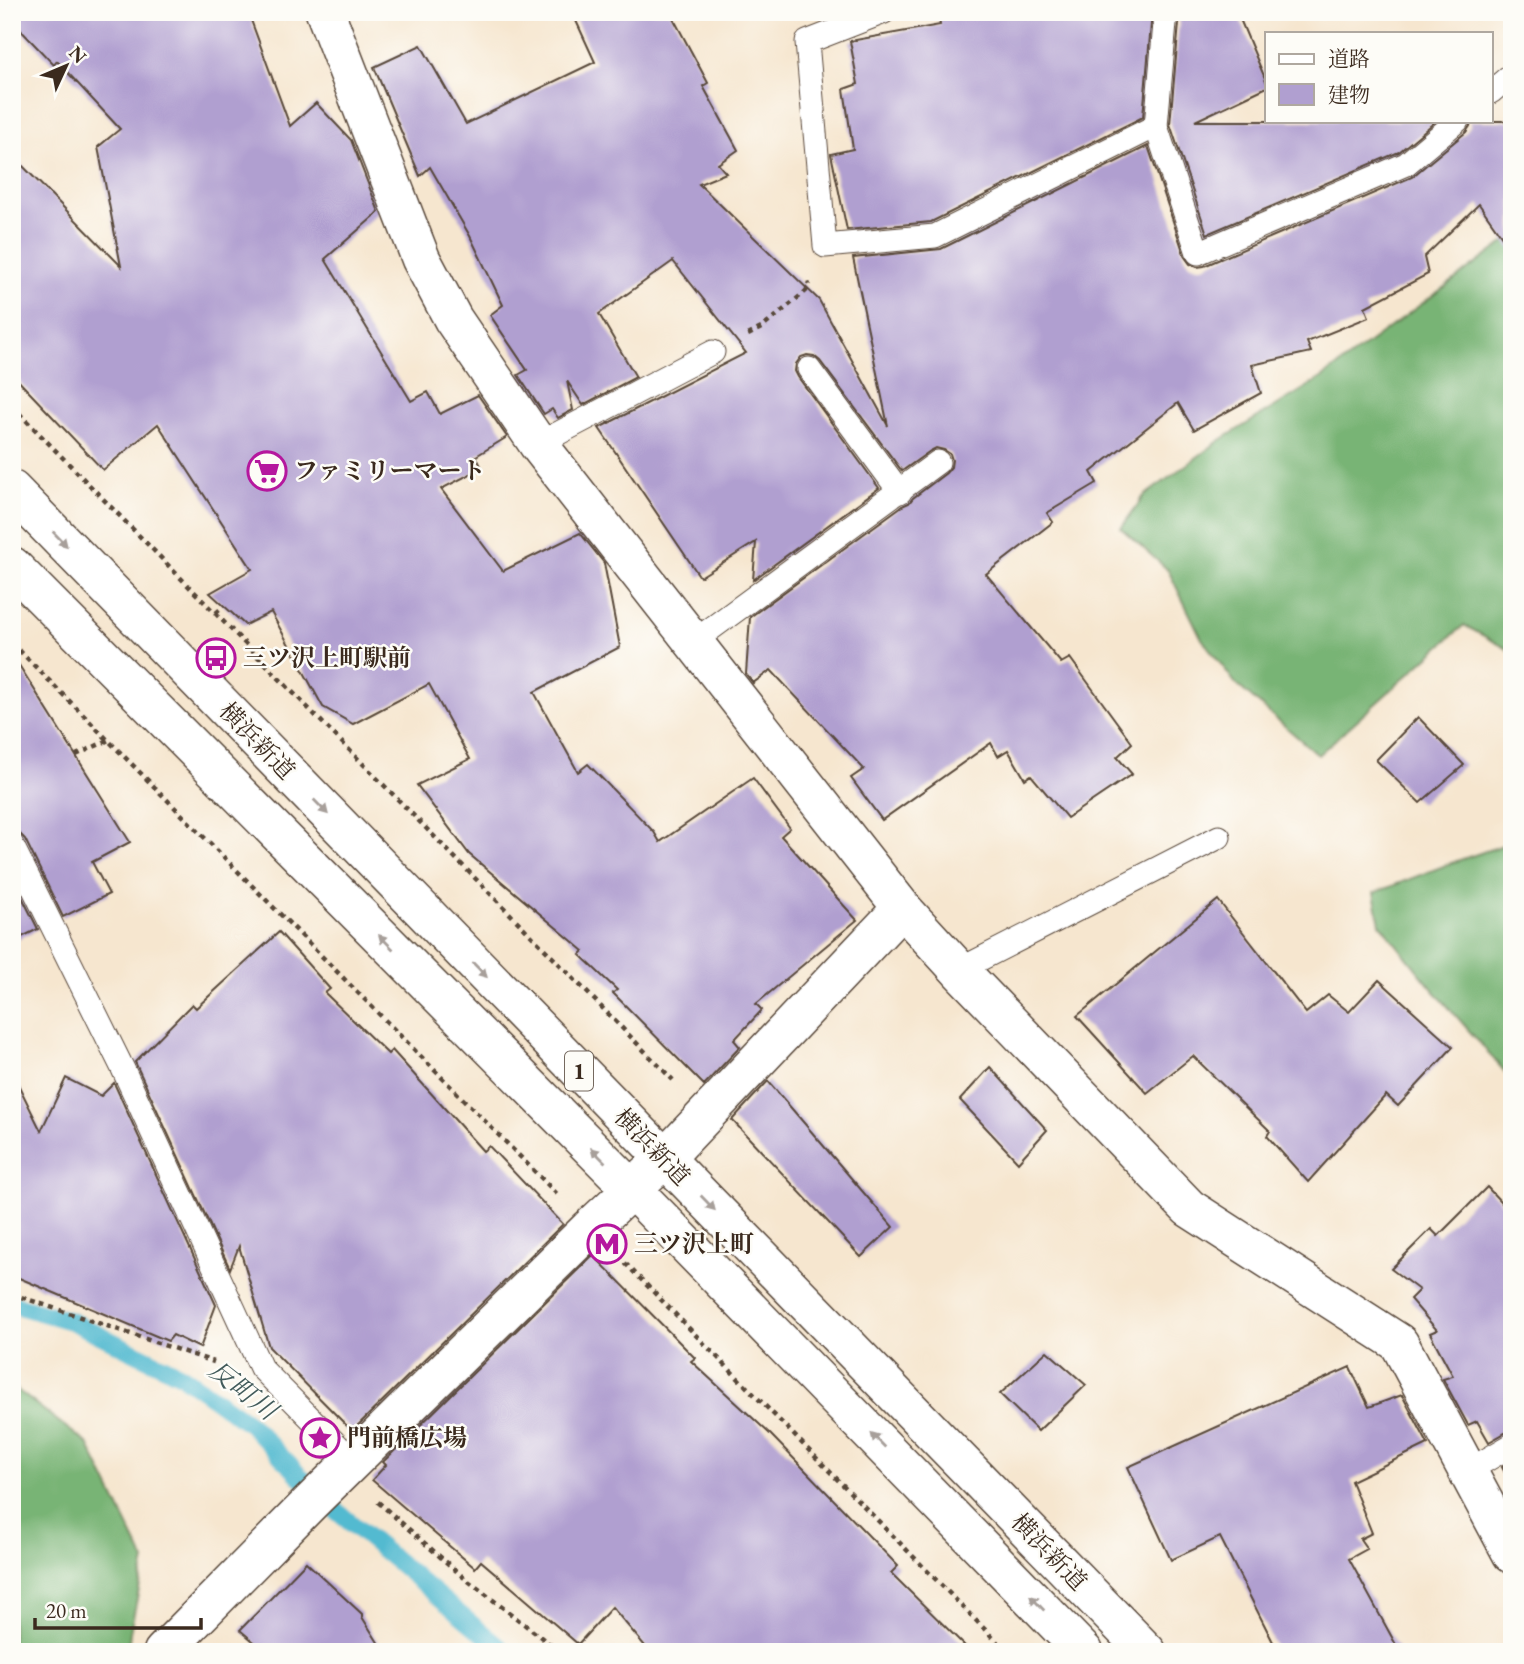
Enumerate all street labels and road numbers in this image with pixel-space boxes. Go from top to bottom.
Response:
street label: 横浜新道 [213,695,302,786]
road number: 1 [565,1052,593,1090]
street label: 横浜新道 [608,1101,697,1192]
street label: 横浜新道 [1005,1506,1094,1597]

